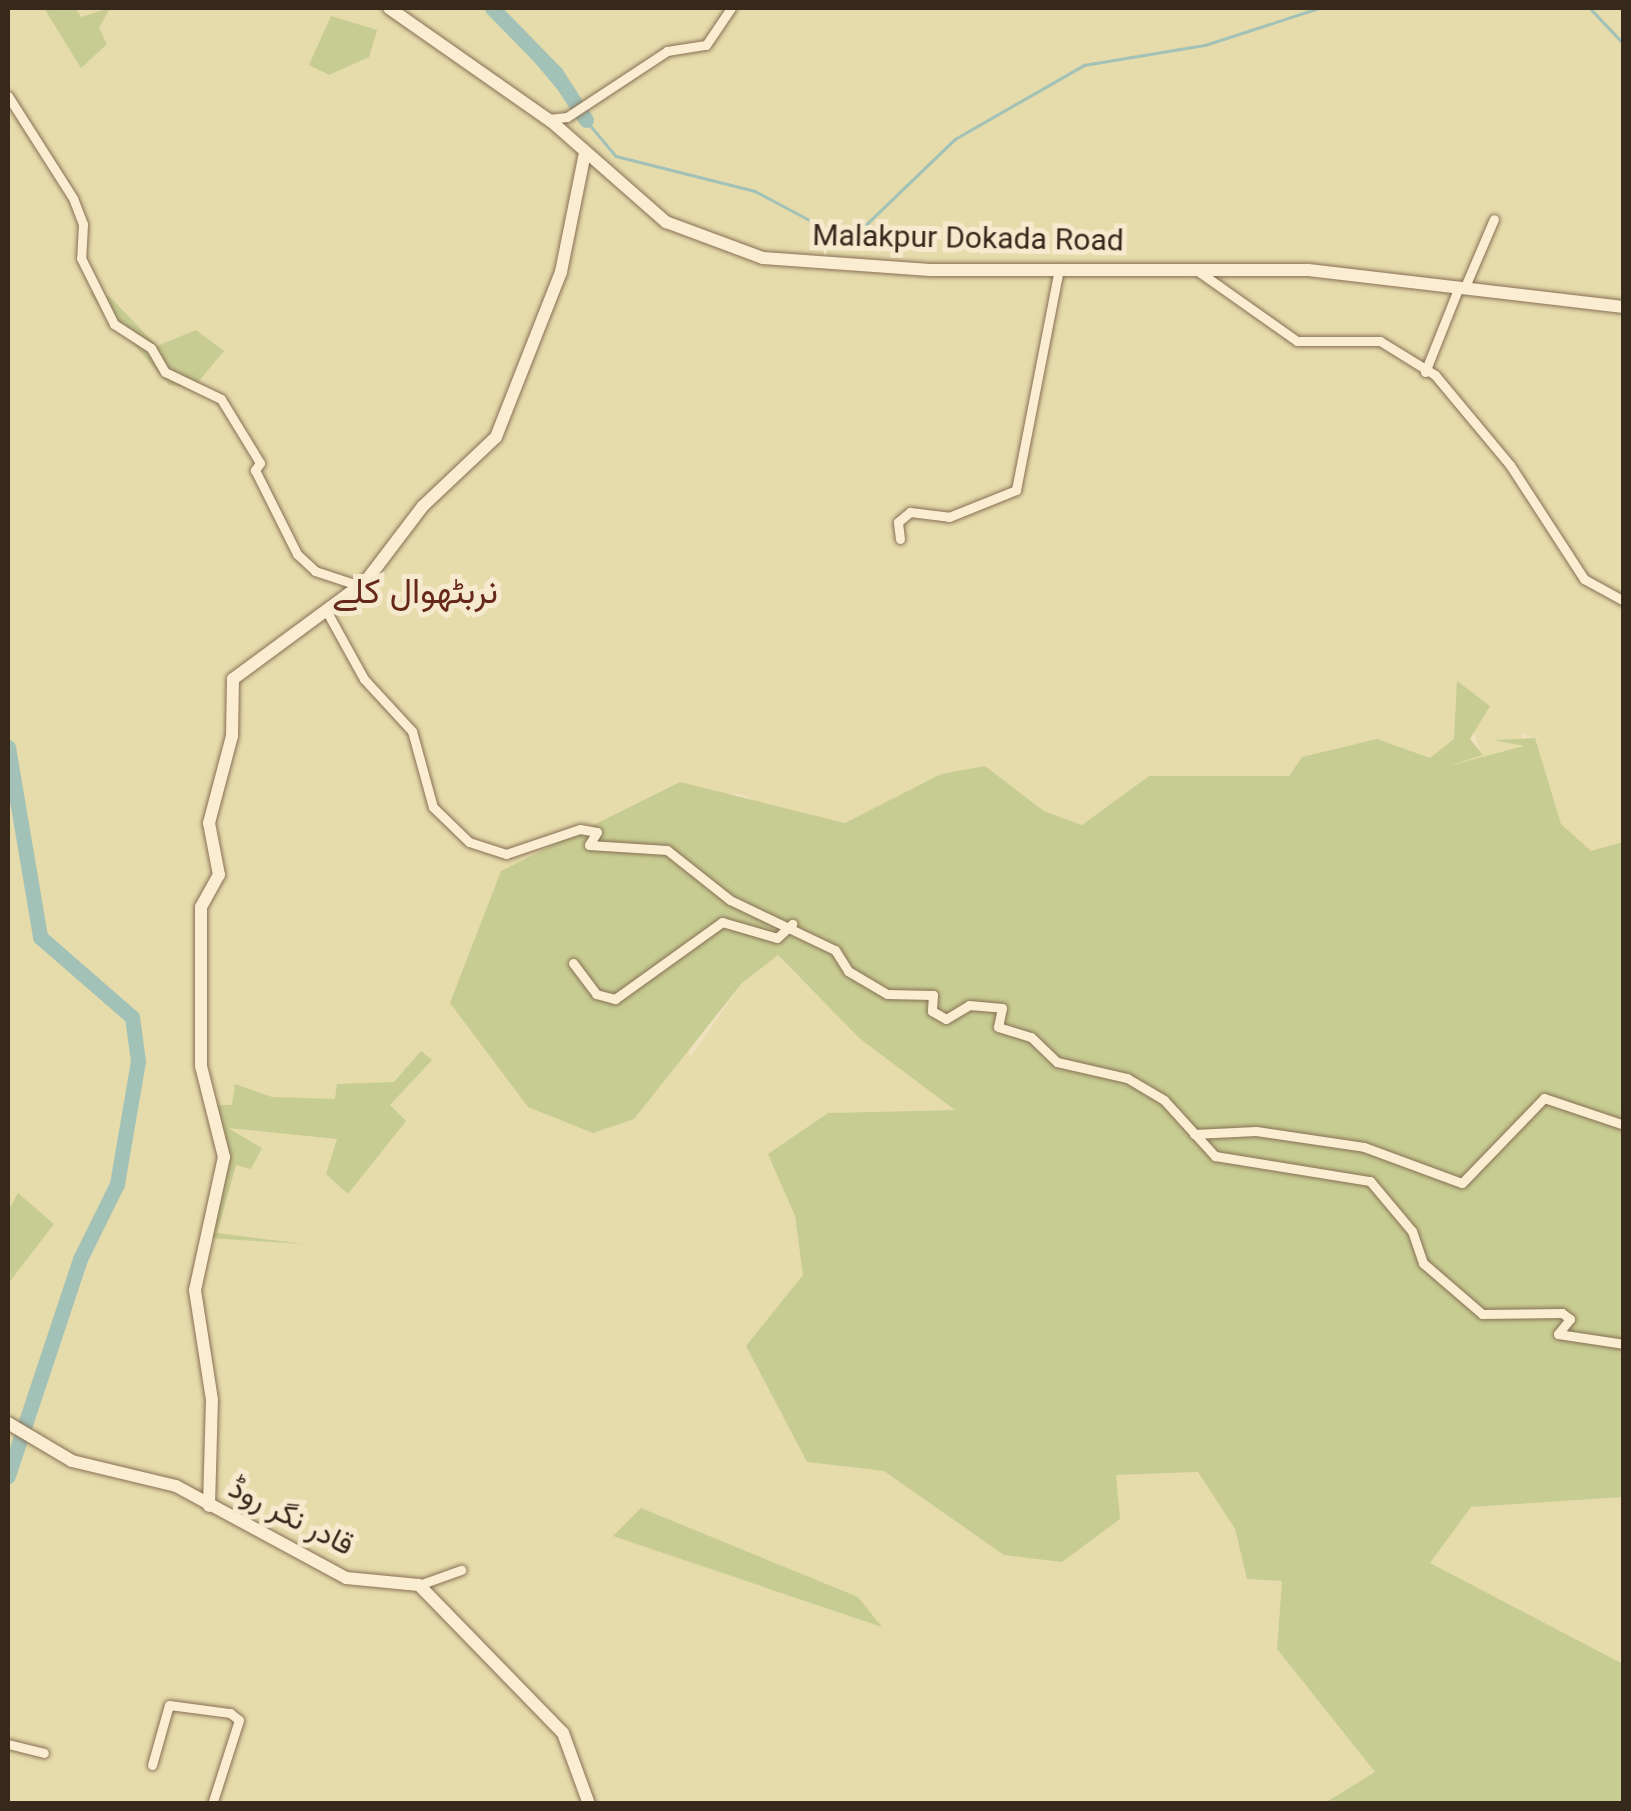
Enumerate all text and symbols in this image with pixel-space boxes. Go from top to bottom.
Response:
street label: Malakpur Dokada Road [812,220,1124,262]
district label: نربٹھوال کلے [332,574,498,616]
street label: قادر نگر روڈ [222,1472,358,1566]

